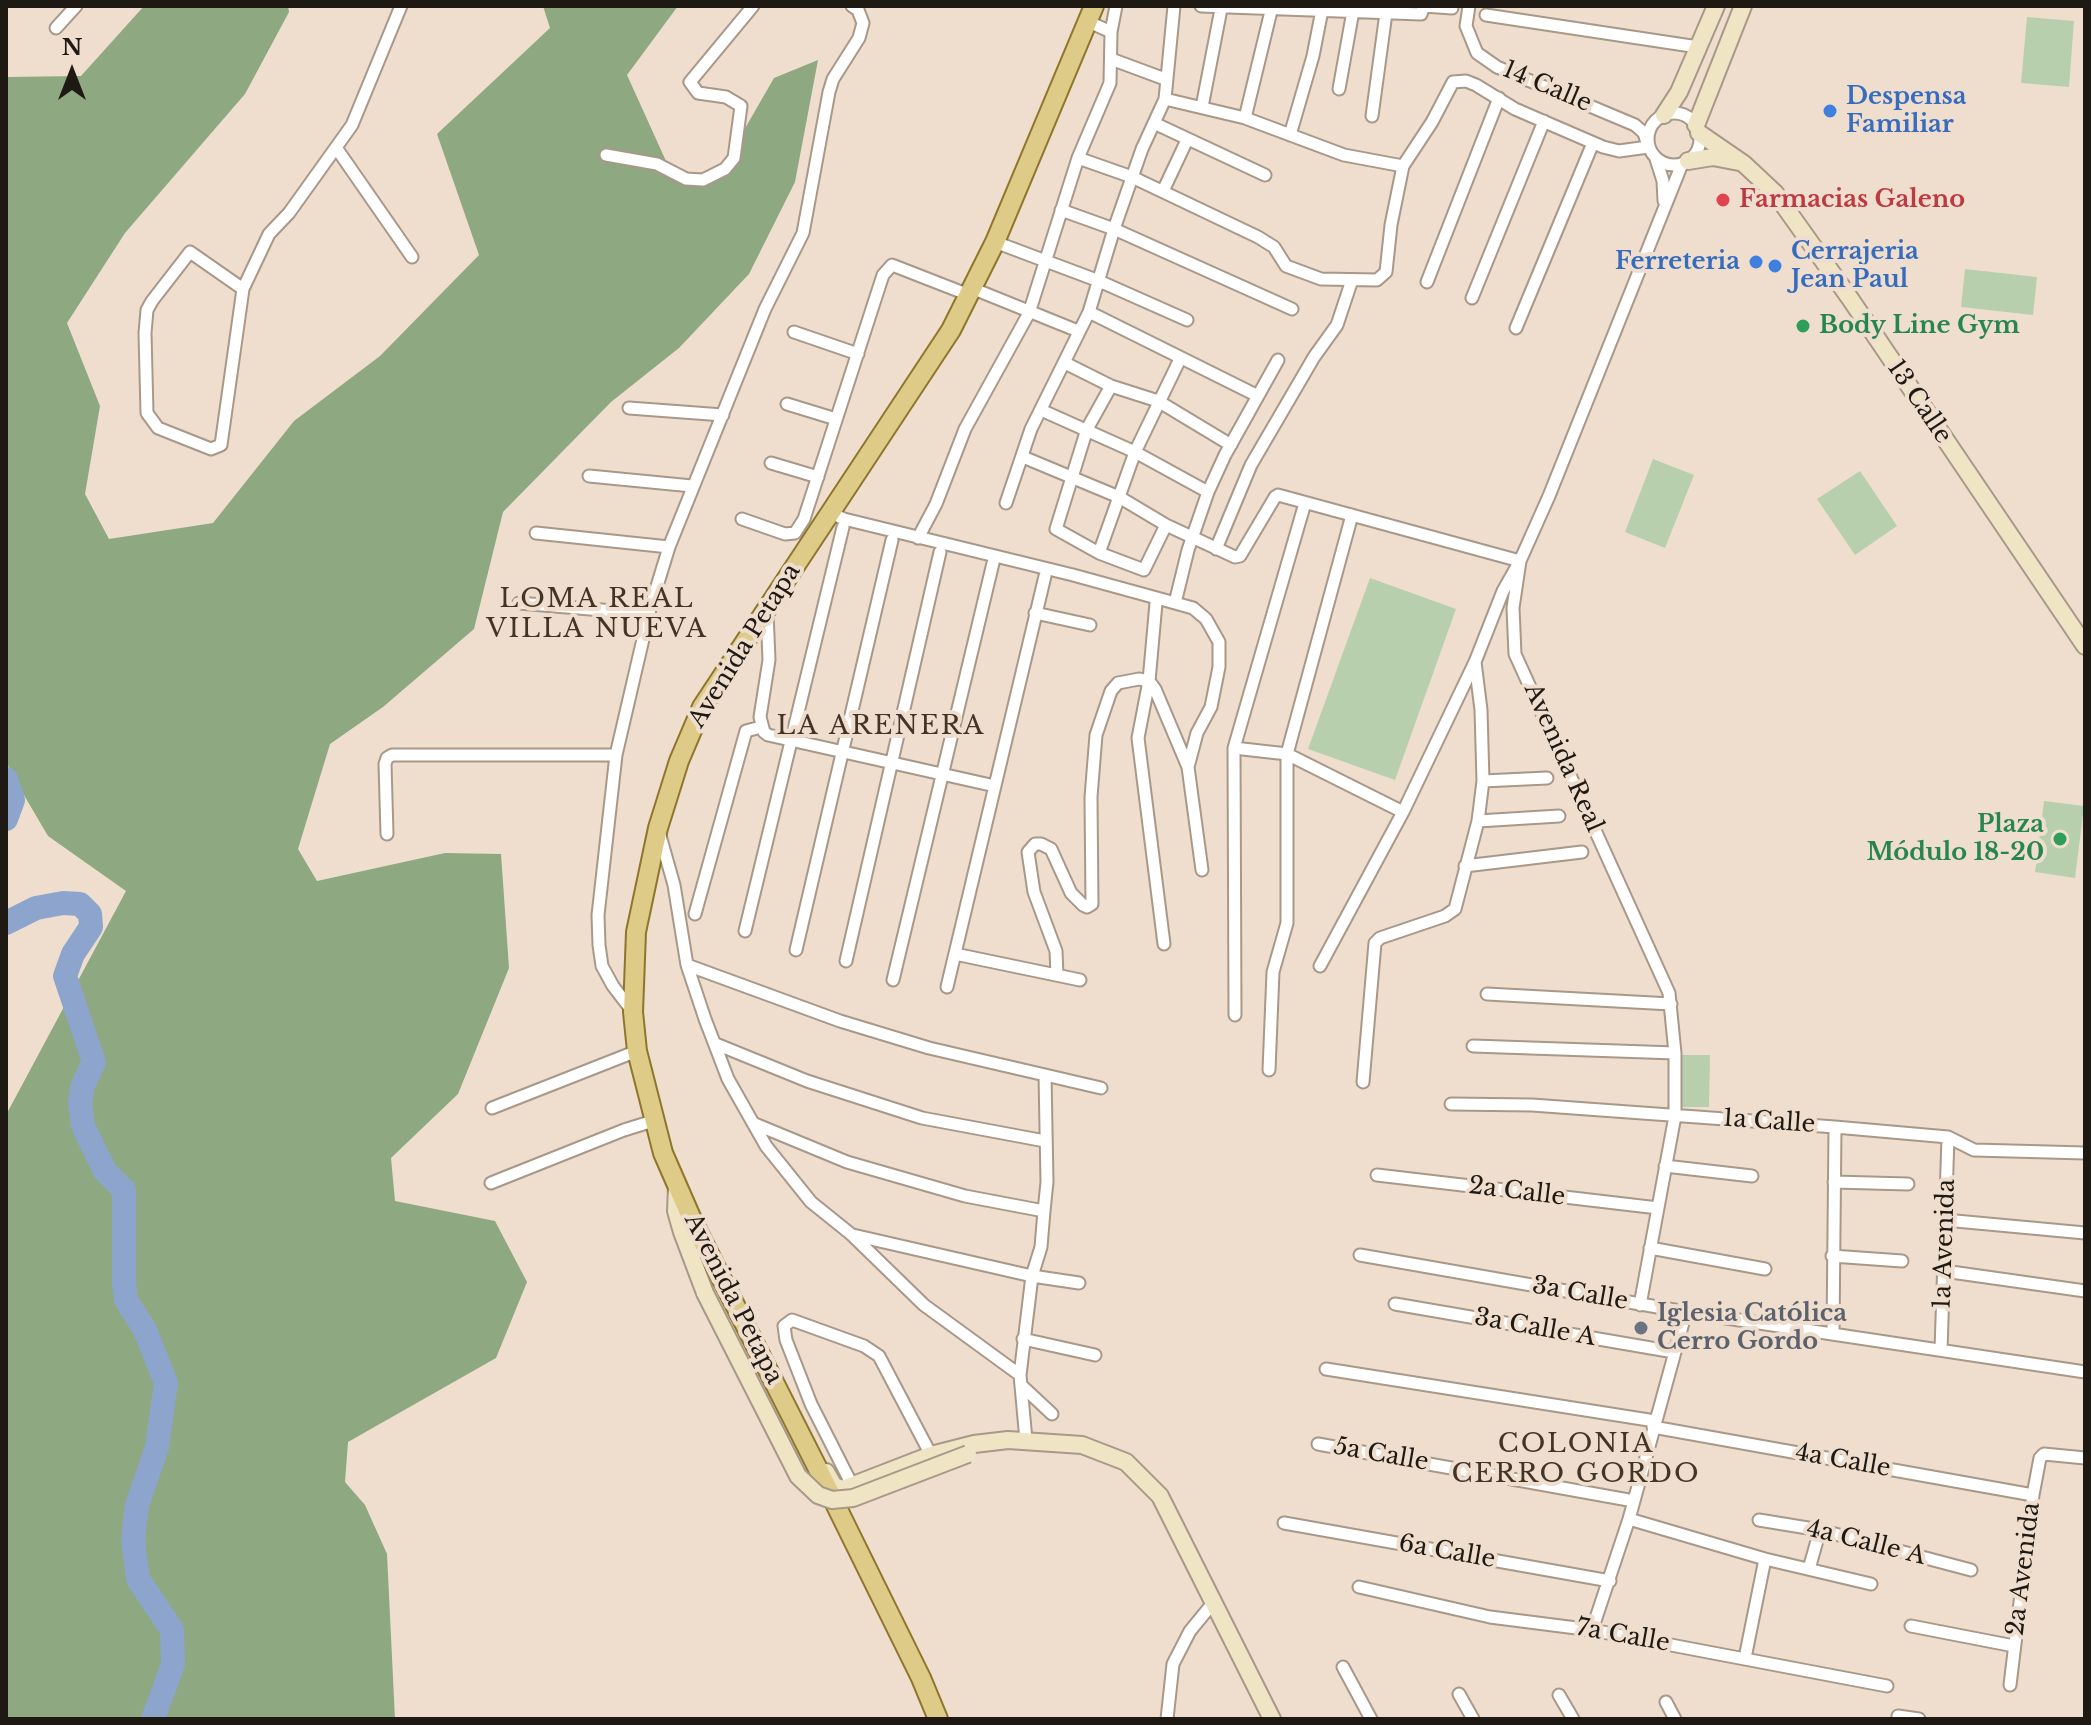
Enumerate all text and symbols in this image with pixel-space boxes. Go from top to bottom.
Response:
north arrow [32,32,112,112]
text: N [62,34,82,61]
street label: 14 Calle [1498,55,1596,119]
place label: Despensa Familiar [1846,83,1966,139]
marker: Despensa Familiar [1821,102,1839,120]
place label: Farmacias Galeno [1739,186,1965,214]
marker: Farmacias Galeno [1714,191,1732,209]
place label: Cerrajeria Jean Paul [1791,238,1919,294]
place label: Ferreteria [1615,248,1740,276]
marker: Ferreteria [1747,253,1765,271]
marker: Cerrajeria Jean Paul [1766,257,1784,275]
place label: Body Line Gym [1819,312,2020,340]
marker: Body Line Gym [1794,317,1812,335]
street label: 13 Calle [1881,355,1957,449]
street label: Avenida Petapa [683,559,807,733]
district label: LOMA REAL VILLA NUEVA [486,584,708,646]
street label: Avenida Real [1517,679,1609,837]
district label: LA ARENERA [777,711,985,743]
place label: Plaza Módulo 18-20 [1866,811,2044,867]
marker: Plaza Módulo 18-20 [2051,830,2069,848]
street label: 1a Calle [1722,1104,1816,1140]
street label: 2a Calle [1467,1172,1567,1212]
street label: 1a Avenida [1928,1178,1962,1310]
street label: Avenida Petapa [678,1209,788,1389]
street label: 3a Calle [1530,1271,1630,1317]
place label: Iglesia Católica Cerro Gordo [1657,1300,1847,1356]
street label: 3a Calle A [1472,1303,1598,1353]
marker: Iglesia Católica Cerro Gordo [1632,1319,1650,1337]
district label: COLONIA CERRO GORDO [1451,1429,1701,1490]
street label: 5a Calle [1331,1433,1431,1477]
street label: 4a Calle [1793,1438,1893,1484]
street label: 2a Avenida [2002,1501,2046,1637]
street label: 4a Calle A [1804,1514,1928,1572]
street label: 6a Calle [1396,1529,1498,1575]
street label: 7a Calle [1574,1614,1672,1658]

